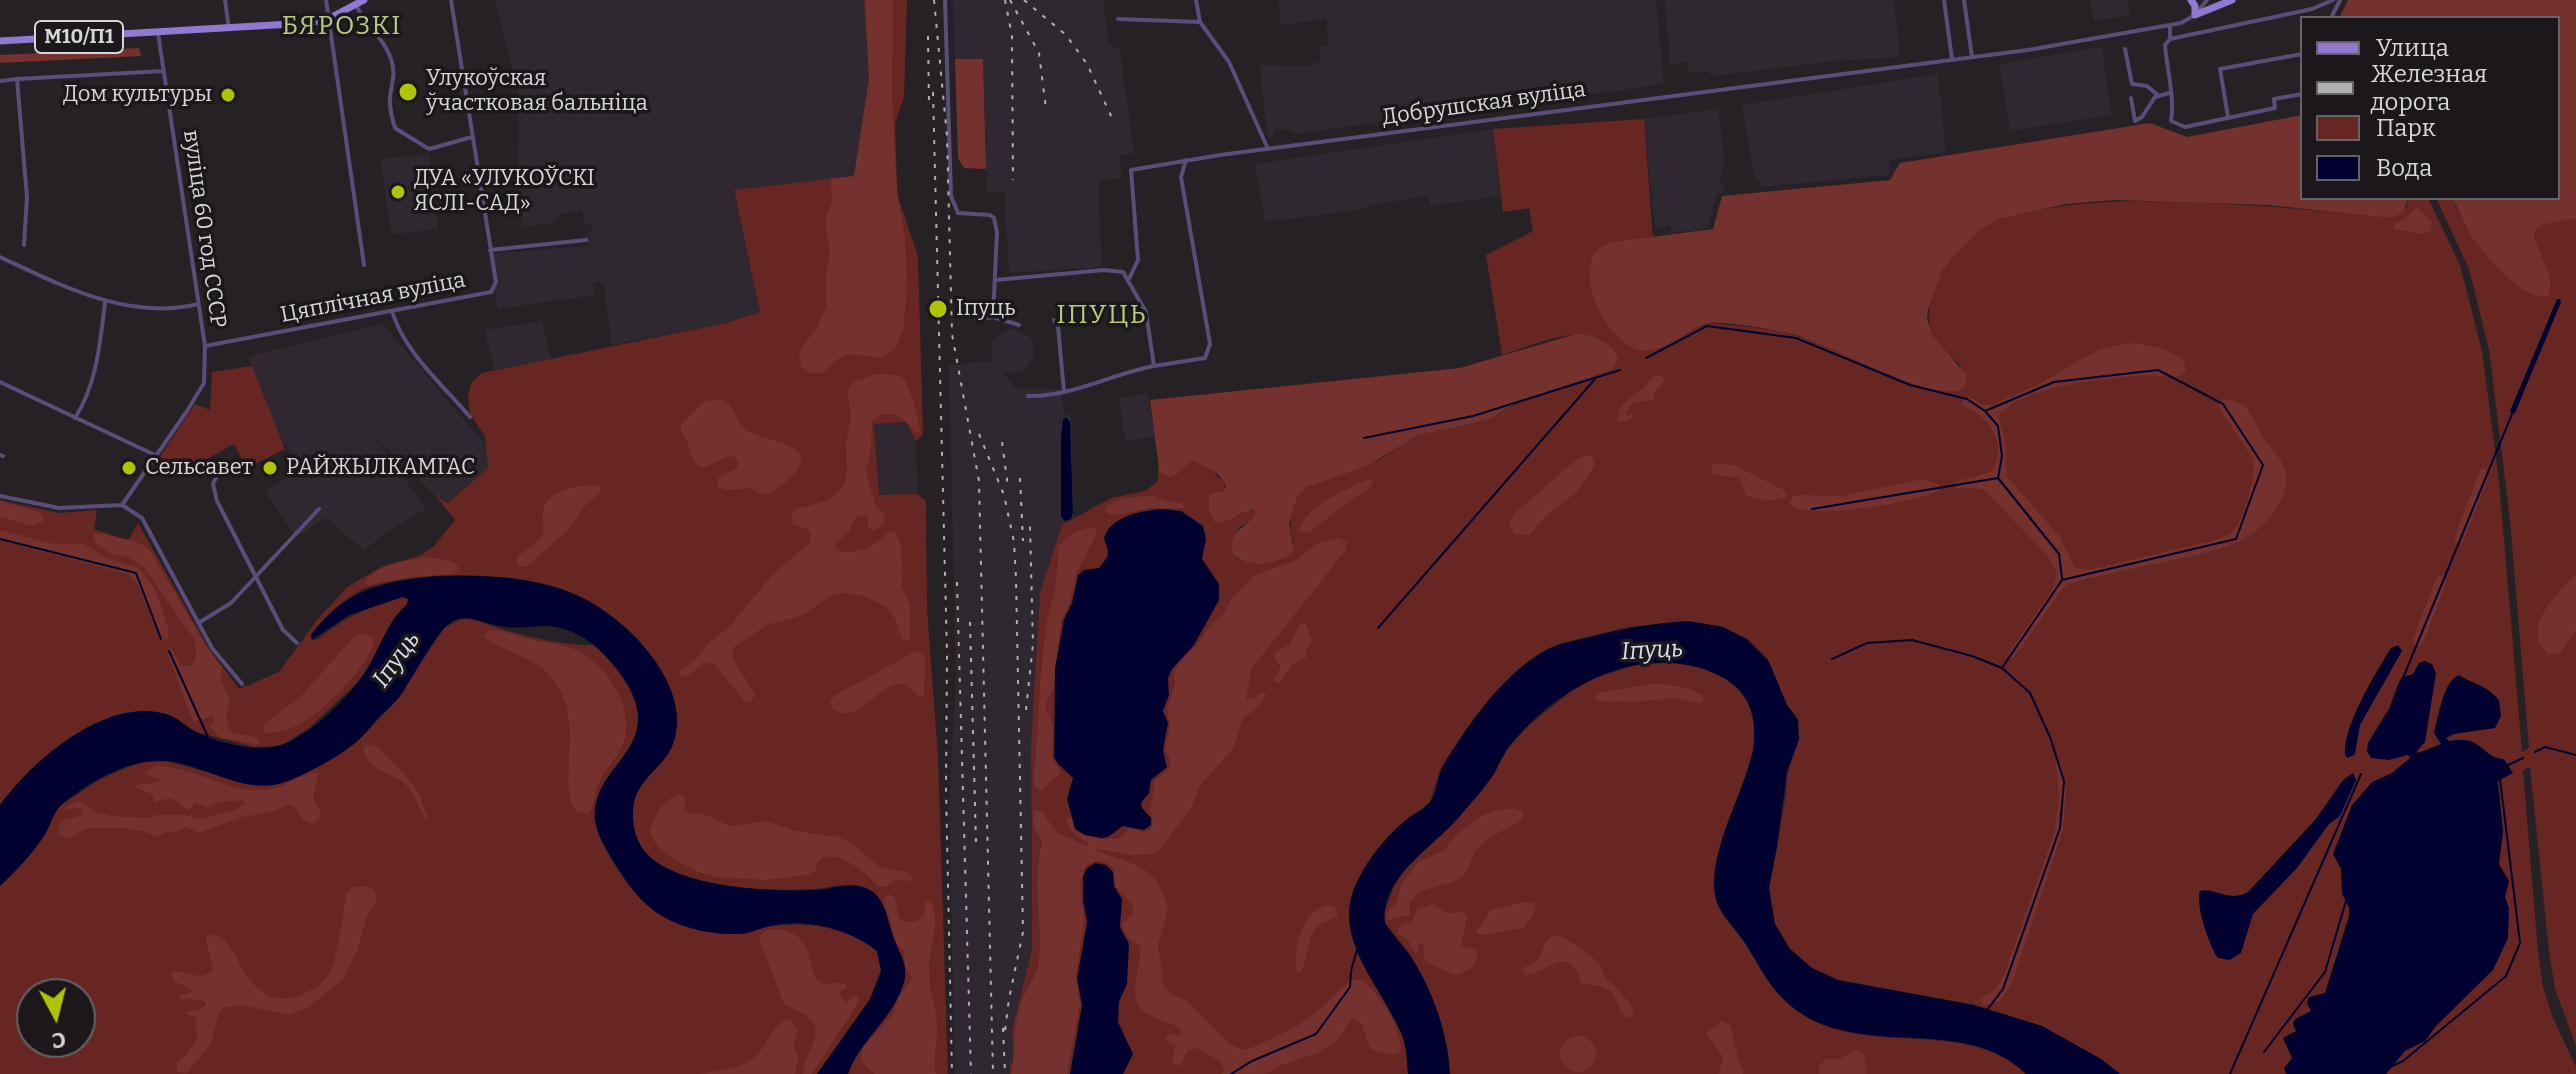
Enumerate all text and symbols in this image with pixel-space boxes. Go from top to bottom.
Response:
district label: БЯРОЗКІ [282,11,402,43]
legend [2300,16,2560,200]
road number: М10/П1 [35,21,123,53]
text: Улица [2376,34,2449,62]
text: Железная дорога [2370,60,2487,116]
place label: Улукоўская ўчастковая бальніца [426,66,648,118]
street label: Добрушская вуліца [1381,77,1587,131]
marker: Улукоўская ўчастковая бальніца [397,81,419,103]
place label: Дом культуры [63,82,212,108]
marker: Дом культуры [219,86,237,104]
text: Парк [2376,114,2436,142]
street label: вуліца 60 год СССР [177,128,231,330]
text: Вода [2376,154,2432,182]
place label: ДУА «УЛУКОЎСКІ ЯСЛІ-САД» [414,166,595,218]
marker: ДУА «УЛУКОЎСКІ ЯСЛІ-САД» [389,183,407,201]
street label: Цяплічная вуліца [278,267,468,329]
place label: Іпуць [956,296,1015,322]
marker: Іпуць [927,298,949,320]
district label: ІПУЦЬ [1056,300,1148,332]
place label: Сельсавет [145,455,253,481]
place label: РАЙЖЫЛКАМГАС [286,455,475,481]
marker: Сельсавет [120,459,138,477]
marker: РАЙЖЫЛКАМГАС [261,459,279,477]
water label: Іпуць [367,627,427,693]
water label: Іпуць [1620,635,1684,667]
north arrow [16,978,96,1058]
text: С [50,1026,67,1055]

